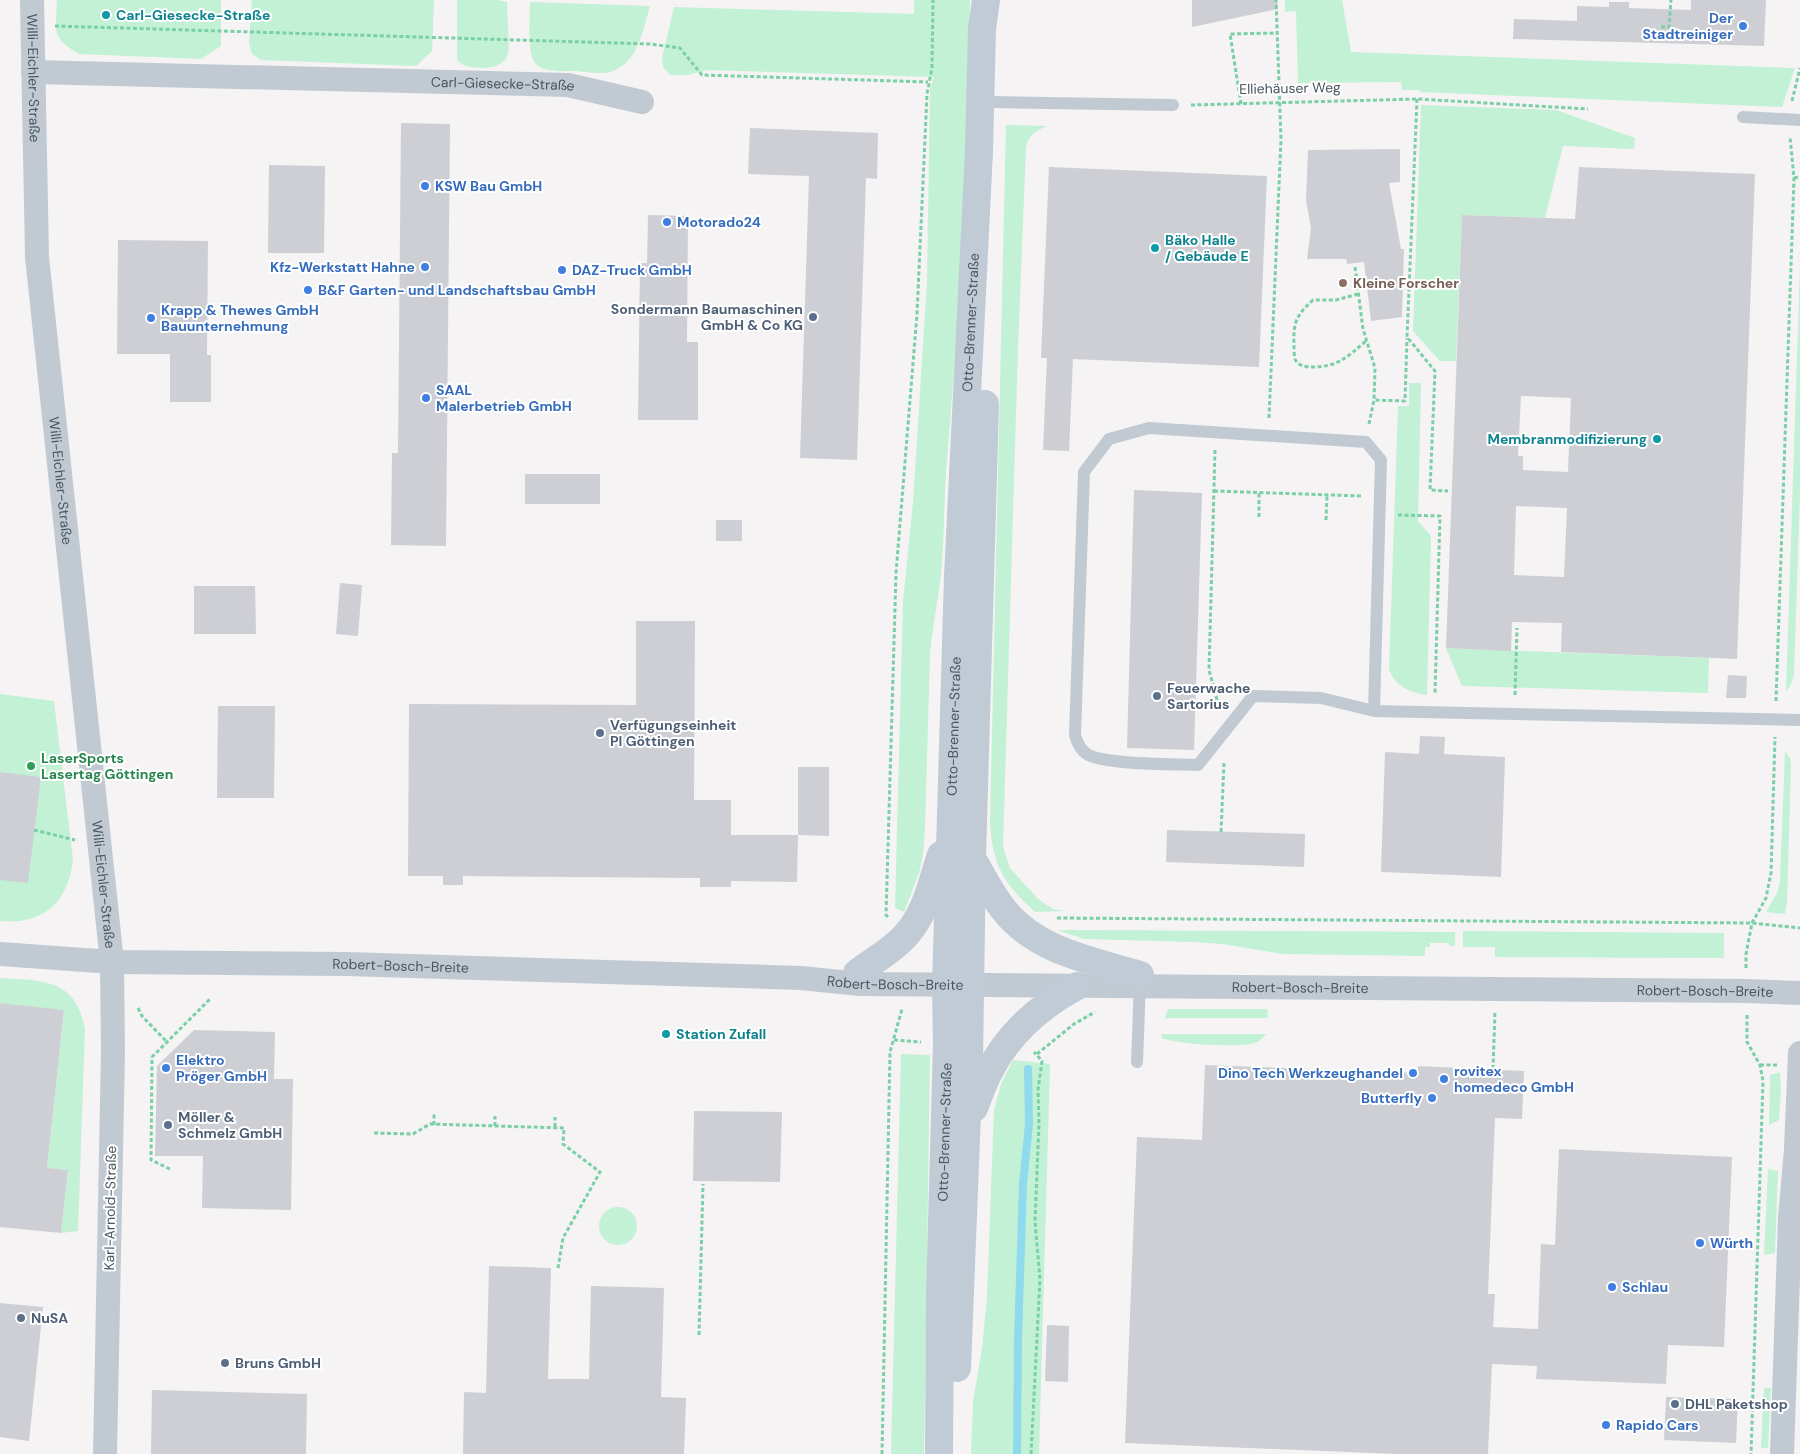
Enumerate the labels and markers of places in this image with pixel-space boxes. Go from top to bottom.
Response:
place label: Carl-Giesecke-Straße [116,6,270,24]
marker: Carl-Giesecke-Straße [100,9,112,21]
place label: Der Stadtreiniger [1642,9,1733,43]
marker: Der Stadtreiniger [1737,20,1749,32]
place label: KSW Bau GmbH [435,177,542,195]
marker: KSW Bau GmbH [419,180,431,192]
place label: Motorado24 [677,213,761,231]
marker: Motorado24 [661,216,673,228]
place label: Bäko Halle / Gebäude E [1165,231,1249,265]
marker: Bäko Halle / Gebäude E [1149,242,1161,254]
place label: Kfz-Werkstatt Hahne [270,258,415,276]
marker: Kfz-Werkstatt Hahne [419,261,431,273]
place label: DAZ-Truck GmbH [572,261,692,279]
marker: DAZ-Truck GmbH [556,264,568,276]
place label: Kleine Forscher [1353,274,1459,292]
marker: Kleine Forscher [1337,277,1349,289]
place label: B&F Garten- und Landschaftsbau GmbH [318,281,596,299]
marker: B&F Garten- und Landschaftsbau GmbH [302,284,314,296]
place label: Sondermann Baumaschinen GmbH & Co KG [611,300,803,334]
place label: Krapp & Thewes GmbH Bauunternehmung [161,301,319,335]
marker: Sondermann Baumaschinen GmbH & Co KG [807,311,819,323]
marker: Krapp & Thewes GmbH Bauunternehmung [145,312,157,324]
place label: SAAL Malerbetrieb GmbH [436,381,572,415]
marker: SAAL Malerbetrieb GmbH [420,392,432,404]
place label: Membranmodifizierung [1488,430,1647,448]
marker: Membranmodifizierung [1651,433,1663,445]
place label: Feuerwache Sartorius [1167,679,1251,713]
marker: Feuerwache Sartorius [1151,690,1163,702]
place label: Verfügungseinheit PI Göttingen [610,716,736,750]
marker: Verfügungseinheit PI Göttingen [594,727,606,739]
place label: LaserSports Lasertag Göttingen [41,749,173,783]
marker: LaserSports Lasertag Göttingen [25,760,37,772]
place label: Station Zufall [676,1025,766,1043]
marker: Station Zufall [660,1028,672,1040]
place label: Elektro Pröger GmbH [176,1051,267,1085]
marker: Elektro Pröger GmbH [160,1062,172,1074]
place label: rovitex homedeco GmbH [1454,1062,1574,1096]
place label: Dino Tech Werkzeughandel [1218,1064,1403,1082]
marker: Dino Tech Werkzeughandel [1407,1067,1419,1079]
marker: rovitex homedeco GmbH [1438,1073,1450,1085]
place label: Butterfly [1361,1089,1423,1107]
marker: Butterfly [1426,1092,1438,1104]
place label: Möller & Schmelz GmbH [178,1108,282,1142]
marker: Möller & Schmelz GmbH [162,1119,174,1131]
place label: Würth [1710,1234,1753,1252]
marker: Würth [1694,1237,1706,1249]
place label: Schlau [1622,1278,1668,1296]
marker: Schlau [1606,1281,1618,1293]
place label: NuSA [31,1309,68,1327]
marker: NuSA [15,1312,27,1324]
place label: Bruns GmbH [235,1354,321,1372]
marker: Bruns GmbH [219,1357,231,1369]
place label: DHL Paketshop [1685,1395,1788,1413]
marker: DHL Paketshop [1669,1398,1681,1410]
place label: Rapido Cars [1616,1416,1698,1434]
marker: Rapido Cars [1600,1419,1612,1431]

